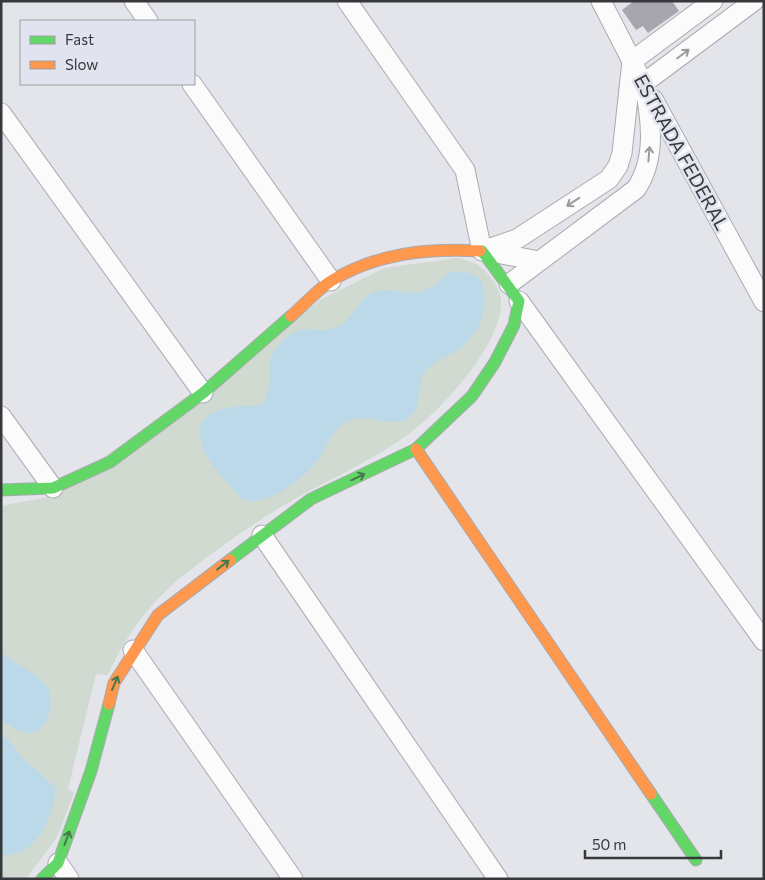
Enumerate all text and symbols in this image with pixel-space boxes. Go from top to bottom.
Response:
legend [20,20,195,85]
text: Fast [65,30,94,48]
one-way arrow [676,49,690,59]
text: Slow [65,55,98,73]
street label: ESTRADA FEDERAL [630,70,734,234]
one-way arrow [644,146,654,162]
one-way arrow [566,197,580,207]
one-way arrow [350,472,365,481]
one-way arrow [216,560,229,571]
one-way arrow [111,676,120,691]
scale bar [585,828,721,860]
one-way arrow [63,831,72,846]
text: 50 m [592,835,626,853]

